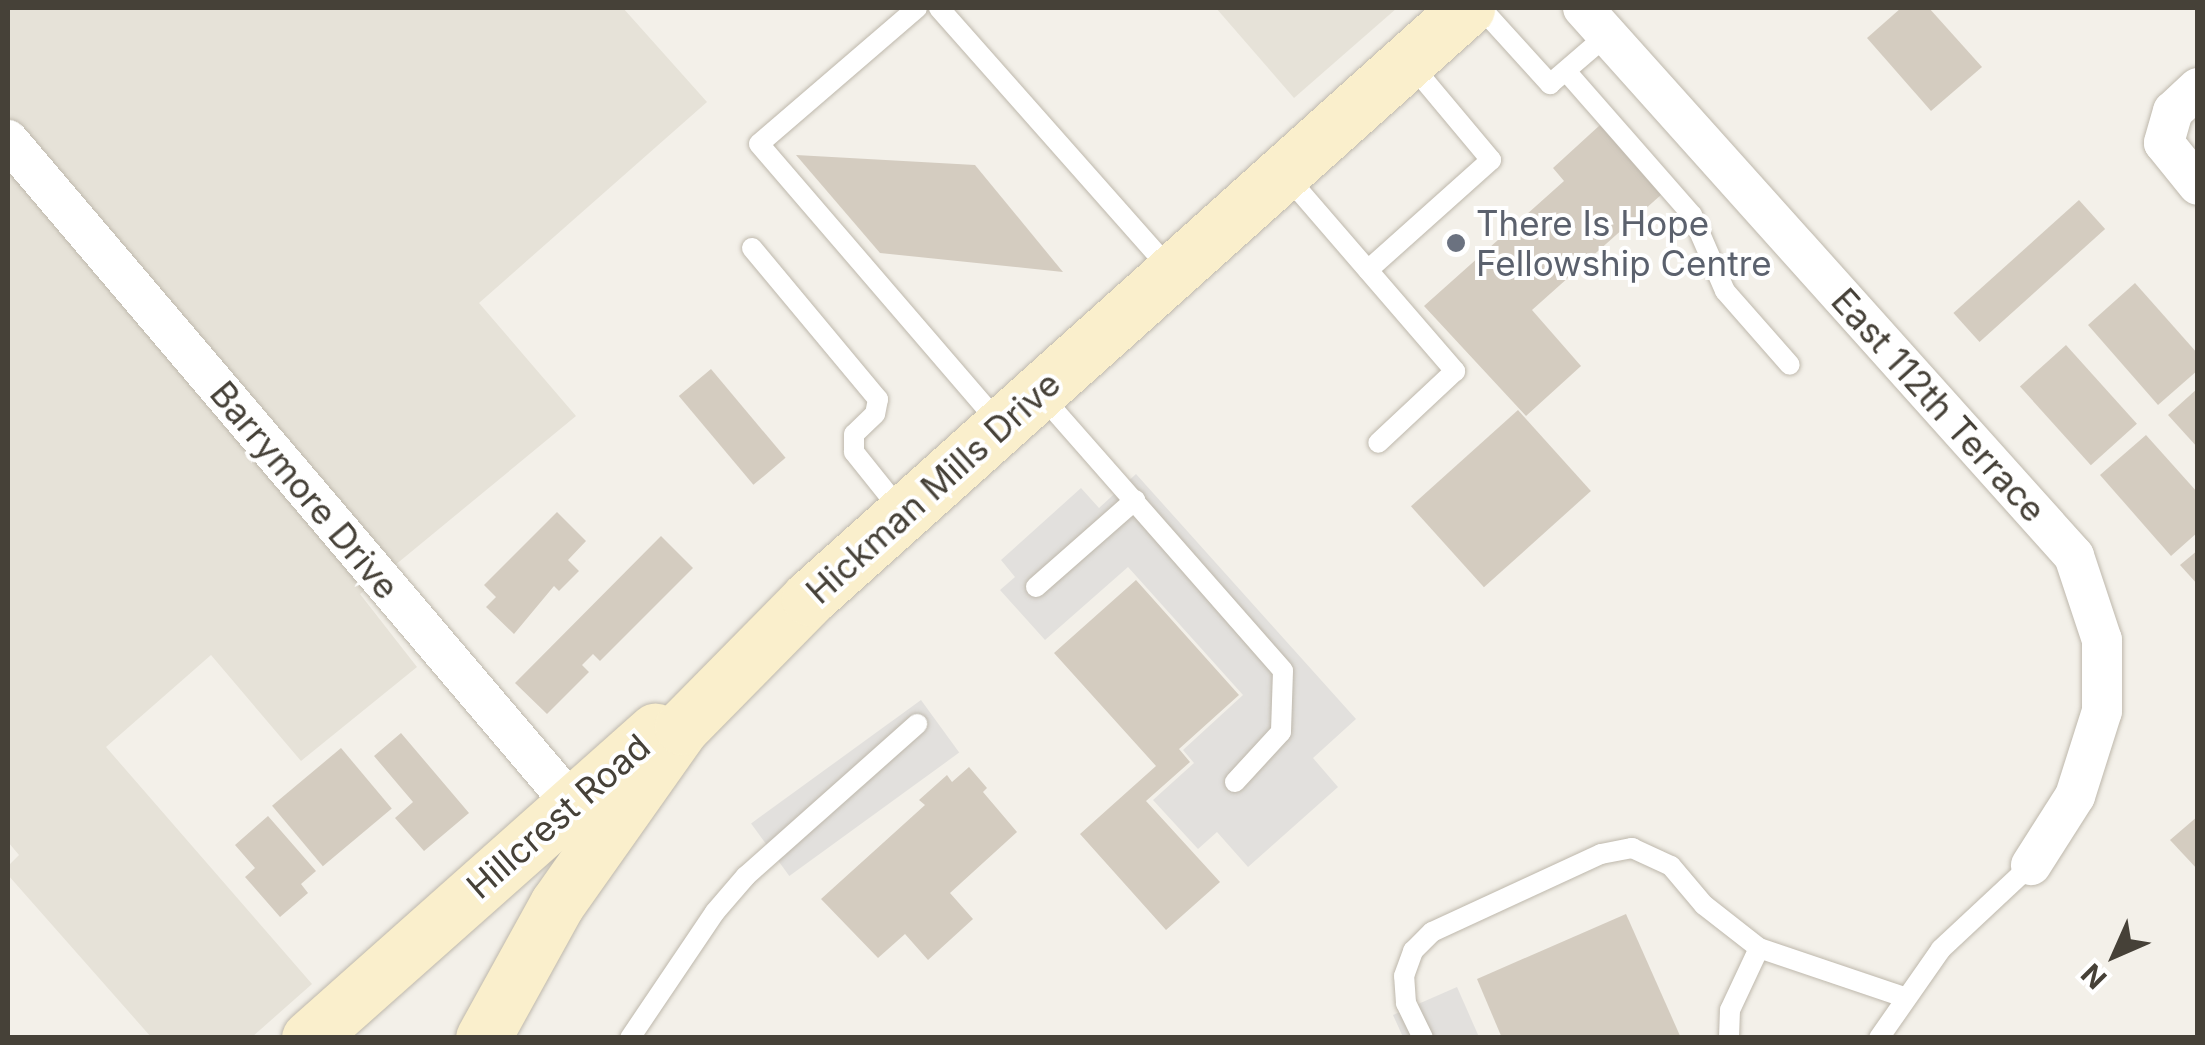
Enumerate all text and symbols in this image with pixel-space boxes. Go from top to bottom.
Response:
place label: There Is Hope Fellowship Centre [1476,202,1772,284]
marker: There Is Hope Fellowship Centre [1445,232,1467,254]
street label: East 112th Terrace [1823,280,2055,530]
street label: Hickman Mills Drive [798,362,1068,612]
street label: Barrymore Drive [202,373,408,607]
street label: Hillcrest Road [458,725,658,907]
north arrow [2065,905,2165,1005]
text: N [2074,957,2113,996]

